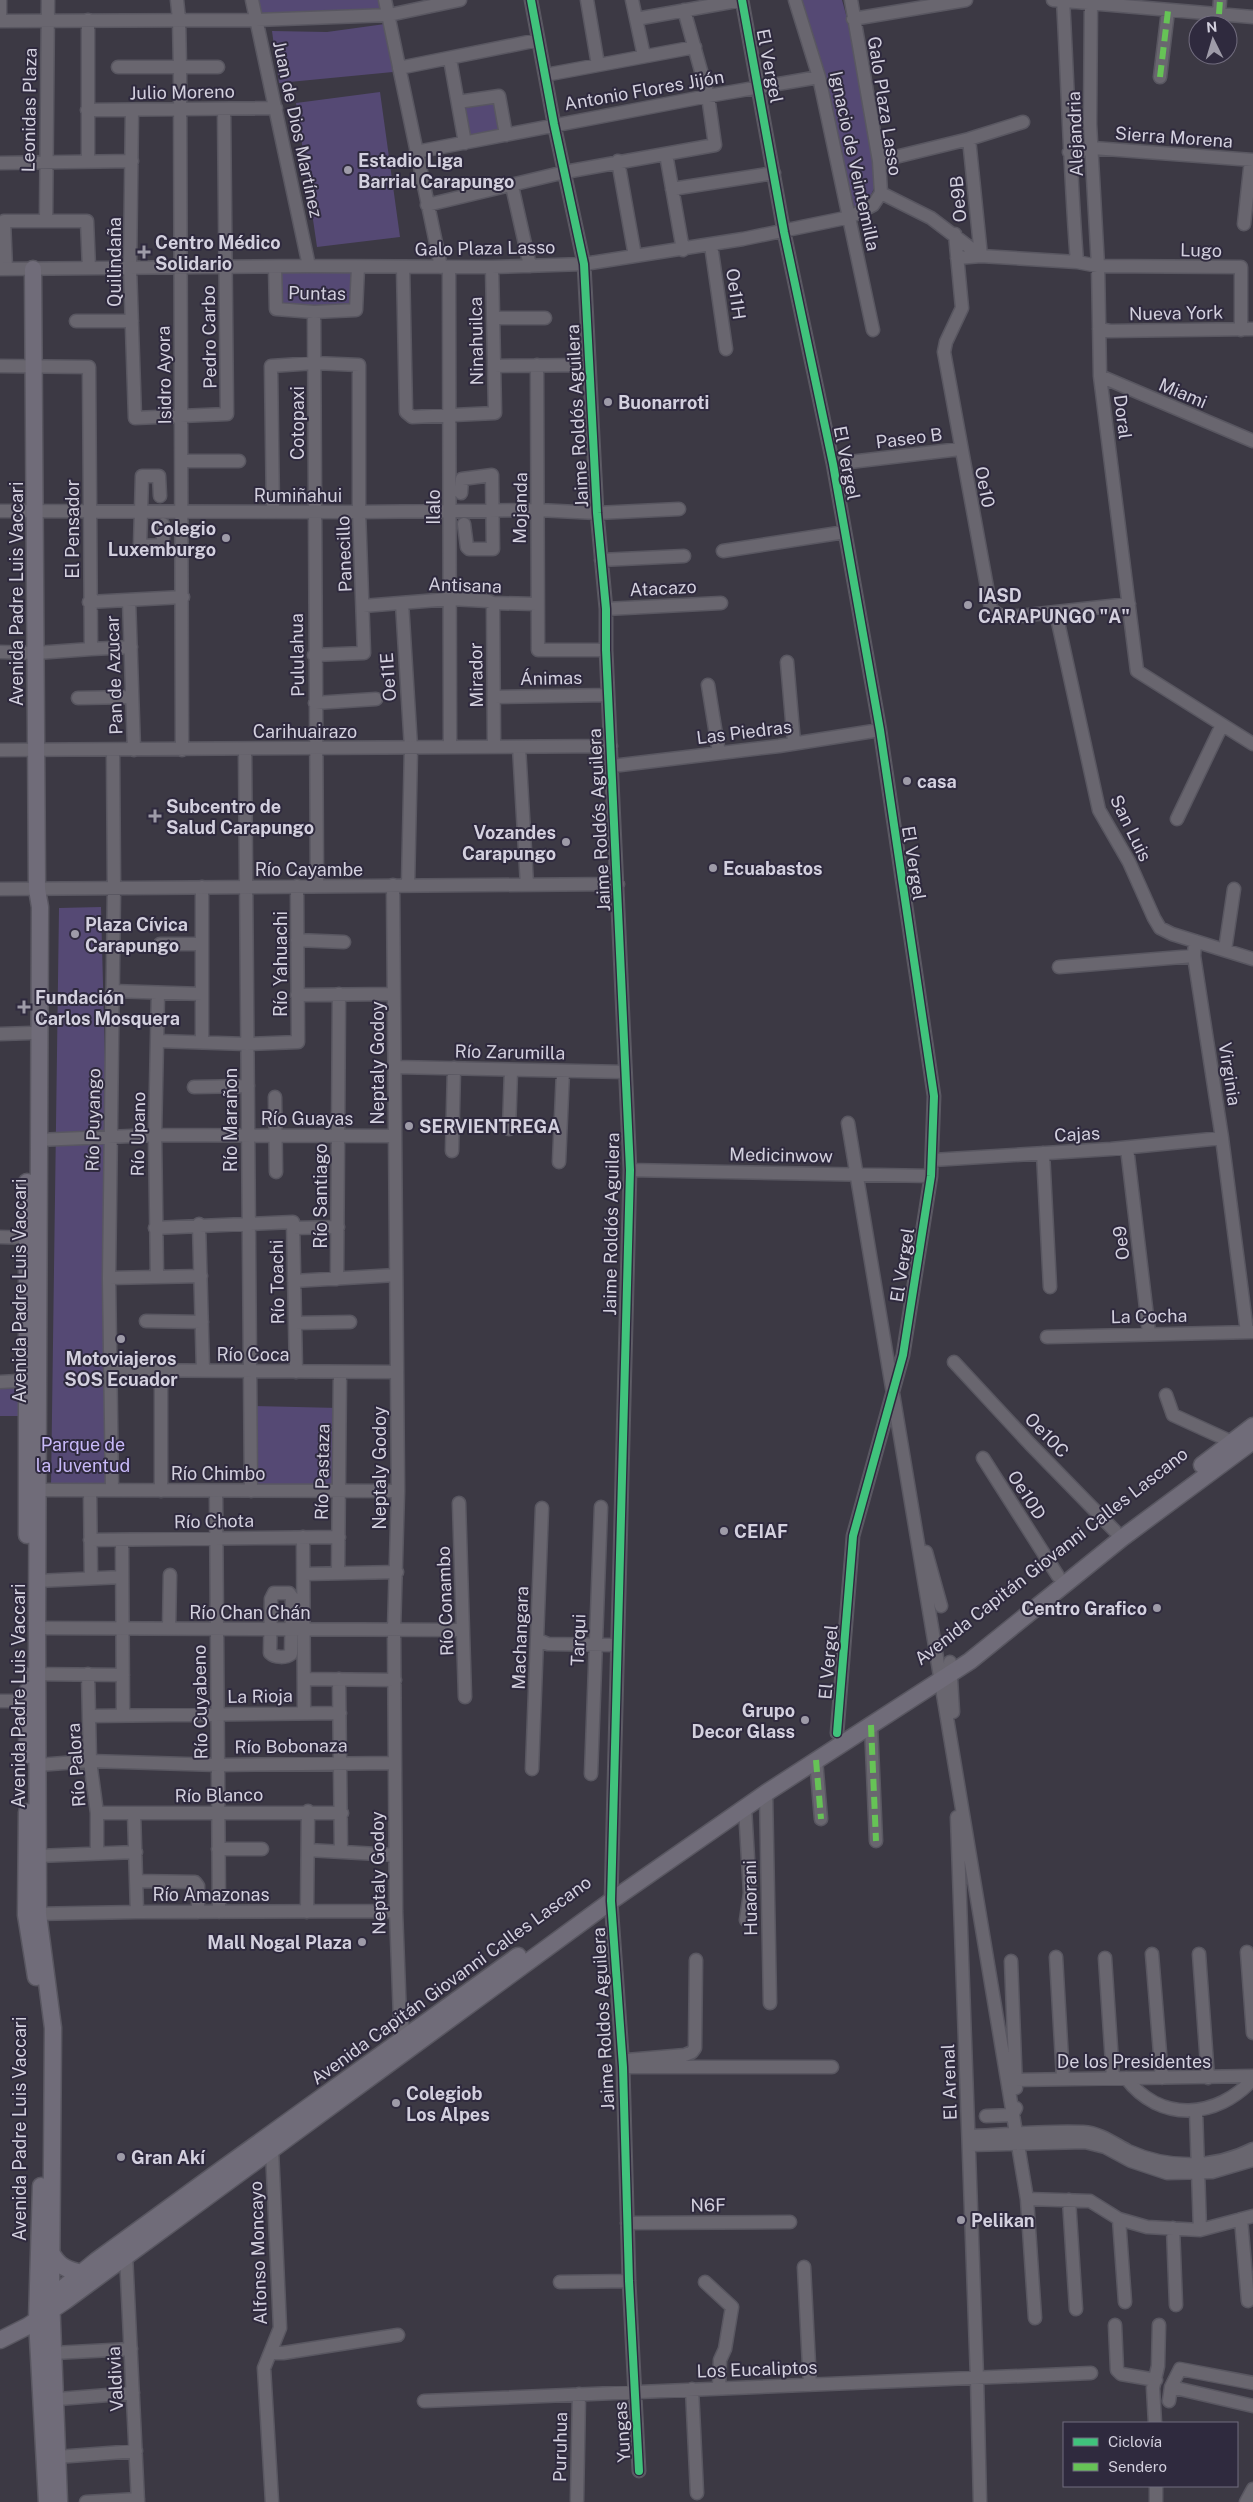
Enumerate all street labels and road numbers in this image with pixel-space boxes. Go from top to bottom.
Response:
street label: El Vergel [753,27,787,105]
street label: Galo Plaza Lasso [864,35,906,177]
street label: Juan de Dios Martínez [269,38,327,220]
street label: Leonidas Plaza [17,47,41,173]
street label: Antonio Flores Jijón [562,66,726,114]
street label: Ignacio de Veintemilla [826,69,884,253]
street label: Julio Moreno [129,81,235,103]
street label: Alejandria [1063,91,1087,177]
street label: Sierra Morena [1114,122,1234,152]
street label: Oe9B [946,175,970,223]
street label: Quilindaña [104,217,125,307]
street label: Galo Plaza Lasso [414,236,556,260]
street label: Lugo [1180,239,1222,261]
street label: Oe11H [722,267,750,321]
street label: Puntas [288,282,346,304]
street label: Pedro Carbo [198,285,220,389]
street label: Ninahuilca [465,297,487,385]
street label: Nueva York [1129,302,1223,324]
street label: Jaime Roldós Aguilera [562,324,592,508]
street label: Isidro Ayora [153,325,175,425]
street label: Miami [1156,373,1210,413]
street label: Cotopaxi [287,386,308,460]
street label: Doral [1110,393,1136,441]
street label: Paseo B [874,423,944,453]
street label: El Vergel [830,424,864,502]
street label: Oe10 [971,465,999,509]
street label: Mojanda [509,472,531,544]
street label: El Pensador [62,479,83,579]
street label: Avenida Padre Luis Vaccari [6,482,27,706]
street label: Rumiñahui [254,485,342,506]
street label: Ilalo [423,489,444,525]
street label: Panecillo [332,515,356,593]
street label: Antisana [428,573,502,597]
street label: Atacazo [629,576,697,600]
street label: Pululahua [286,613,308,697]
street label: Pan de Azucar [101,615,127,735]
street label: Mirador [465,642,487,708]
street label: Oe11E [376,652,400,702]
street label: Ánimas [520,666,582,689]
street label: Las Piedras [695,716,793,748]
street label: Carihuairazo [253,721,357,742]
street label: Jaime Roldós Aguilera [584,728,614,912]
street label: San Luis [1106,791,1156,865]
street label: El Vergel [898,824,930,902]
street label: Río Cayambe [255,859,363,880]
street label: Río Yahuachi [270,911,291,1017]
street label: Neptaly Godoy [367,1001,388,1125]
street label: Río Zarumilla [455,1041,565,1063]
street label: Virginia [1215,1041,1245,1107]
street label: Río Puyango [82,1068,104,1172]
street label: Río Marañon [220,1068,241,1172]
street label: Río Upano [127,1092,149,1176]
street label: Río Guayas [261,1108,353,1129]
street label: Cajas [1054,1122,1100,1146]
street label: Jaime Roldós Aguilera [599,1132,623,1316]
street label: Río Santiago [310,1143,331,1249]
street label: Medicinwow [729,1144,833,1166]
street label: Avenida Padre Luis Vaccari [9,1179,30,1403]
street label: Oe9 [1108,1225,1134,1261]
street label: El Vergel [886,1226,918,1304]
street label: Río Toachi [266,1239,288,1325]
street label: La Cocha [1110,1305,1188,1327]
street label: Río Coca [216,1344,290,1365]
street label: Neptaly Godoy [369,1406,390,1530]
street label: Oe10C [1021,1408,1073,1462]
street label: Río Pastaza [311,1424,333,1520]
street label: Avenida Capitán Giovanni Calles Lascano [910,1443,1192,1669]
street label: Río Chimbo [171,1463,265,1484]
street label: Oe10D [1003,1467,1051,1523]
street label: Río Chota [174,1510,254,1532]
street label: Río Conambo [433,1546,457,1656]
street label: Avenida Padre Luis Vaccari [8,1584,29,1808]
street label: Machangara [508,1586,532,1690]
street label: Río Chan Chán [189,1602,311,1623]
street label: Tarqui [567,1614,589,1666]
street label: El Vergel [814,1624,842,1700]
street label: Río Cuyabeno [189,1645,211,1759]
street label: La Rioja [227,1685,293,1707]
street label: Río Palora [63,1722,89,1808]
street label: Río Bobonaza [234,1735,348,1757]
street label: Río Blanco [175,1784,263,1806]
street label: Neptaly Godoy [366,1811,390,1935]
street label: Huaorani [739,1860,761,1936]
street label: Avenida Capitán Giovanni Calles Lascano [307,1871,595,2089]
street label: Río Amazonas [152,1884,270,1905]
street label: Jaime Roldos Aguilera [588,1927,618,2111]
street label: Avenida Padre Luis Vaccari [9,2017,30,2241]
street label: El Arenal [937,2043,961,2121]
street label: De los Presidentes [1057,2051,1211,2072]
street label: Alfonso Moncayo [245,2181,271,2325]
street label: N6F [690,2194,726,2216]
street label: Valdivia [103,2346,127,2412]
street label: Los Eucaliptos [696,2356,818,2382]
street label: Yungas [609,2401,635,2463]
street label: Puruhua [549,2412,571,2482]

